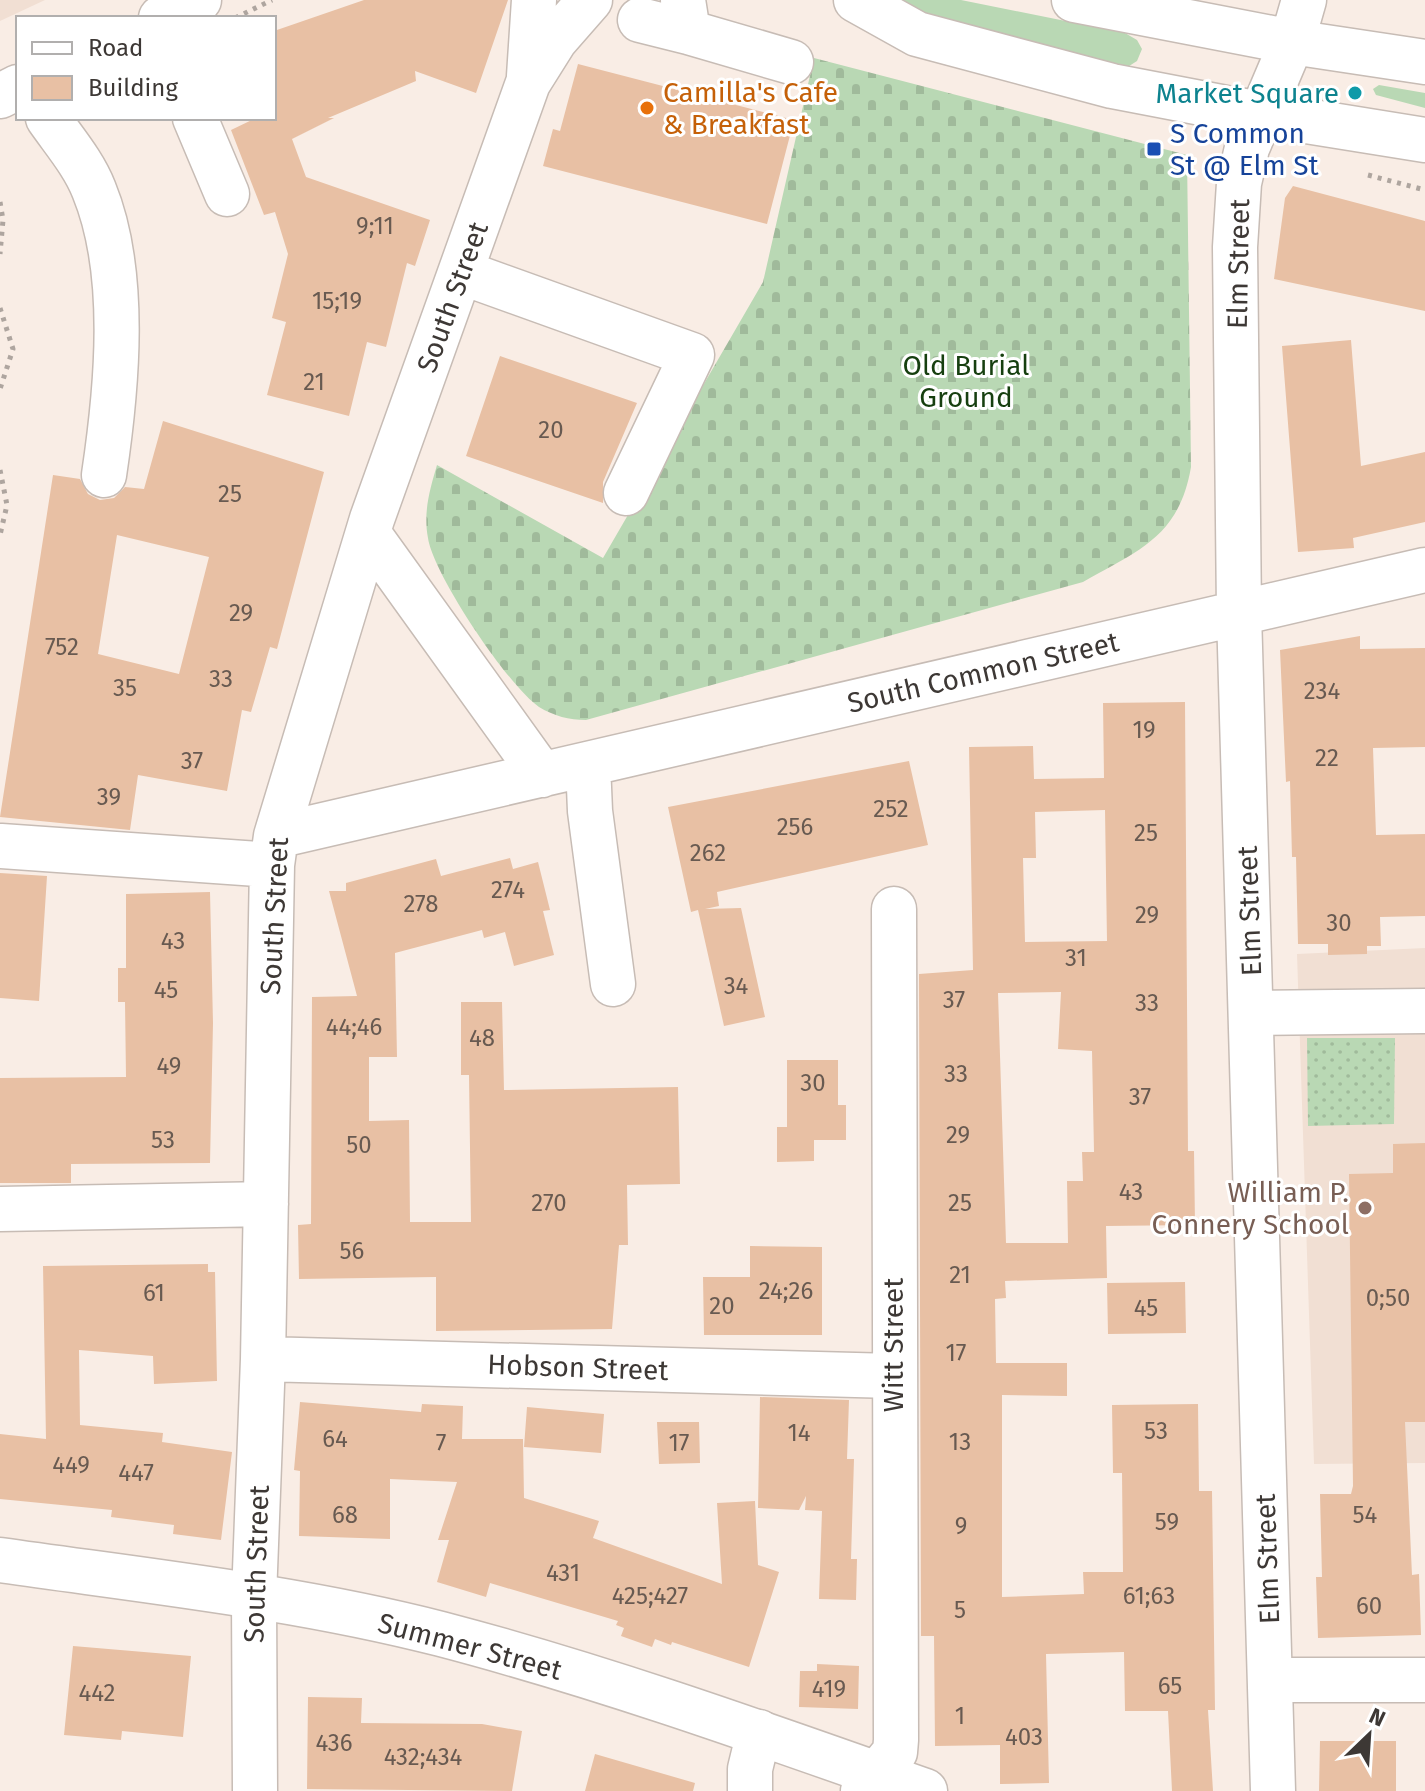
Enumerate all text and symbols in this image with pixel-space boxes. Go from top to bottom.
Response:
legend [16,16,276,120]
text: Road [88,34,143,62]
text: Building [88,74,178,102]
place label: Camilla's Cafe & Breakfast [663,76,838,141]
place label: Market Square [1156,77,1339,110]
marker: Market Square [1346,84,1364,102]
marker: Camilla's Cafe & Breakfast [638,99,656,117]
place label: S Common St @ Elm St [1170,117,1319,182]
marker: S Common St @ Elm St [1145,140,1163,158]
street label: Elm Street [1221,198,1256,329]
house number: 9;11 [356,212,394,240]
street label: South Street [410,217,495,377]
house number: 15;19 [312,287,362,315]
park label: Old Burial Ground [903,349,1029,414]
house number: 21 [303,368,325,396]
house number: 20 [538,416,564,444]
house number: 25 [218,480,242,508]
house number: 29 [229,599,253,627]
street label: South Common Street [844,625,1123,720]
house number: 752 [45,633,79,661]
house number: 33 [209,665,233,693]
house number: 35 [113,674,137,702]
house number: 234 [1304,677,1340,705]
house number: 19 [1133,716,1156,744]
house number: 22 [1315,744,1339,772]
house number: 37 [181,747,203,775]
house number: 39 [97,783,121,811]
house number: 252 [873,795,909,823]
house number: 256 [777,813,813,841]
house number: 25 [1134,819,1158,847]
street label: South Street [254,835,295,996]
house number: 262 [690,839,726,867]
street label: Elm Street [1231,844,1268,977]
house number: 274 [491,876,525,904]
house number: 278 [403,890,439,918]
house number: 29 [1135,901,1159,929]
house number: 30 [1326,909,1352,937]
house number: 43 [161,927,185,955]
house number: 31 [1065,944,1087,972]
house number: 34 [724,972,749,1000]
house number: 45 [154,976,178,1004]
house number: 37 [943,986,965,1014]
house number: 33 [1135,989,1159,1017]
house number: 44;46 [326,1013,382,1041]
house number: 48 [469,1024,495,1052]
house number: 49 [157,1052,181,1080]
house number: 33 [944,1060,968,1088]
house number: 30 [800,1069,826,1097]
house number: 37 [1129,1083,1151,1111]
house number: 29 [946,1121,970,1149]
house number: 53 [151,1126,175,1154]
house number: 50 [346,1131,372,1159]
place label: William P. Connery School [1151,1176,1349,1241]
house number: 43 [1119,1178,1143,1206]
house number: 270 [531,1189,567,1217]
house number: 25 [948,1189,972,1217]
marker: William P. Connery School [1356,1199,1374,1217]
house number: 56 [340,1237,364,1265]
house number: 21 [949,1261,971,1289]
house number: 24;26 [759,1277,813,1305]
street label: Witt Street [877,1277,910,1412]
house number: 61 [143,1279,165,1307]
house number: 0;50 [1366,1284,1410,1312]
house number: 20 [709,1292,735,1320]
house number: 45 [1134,1294,1158,1322]
house number: 17 [945,1339,967,1367]
street label: Hobson Street [487,1348,670,1387]
house number: 53 [1144,1417,1168,1445]
house number: 14 [787,1419,811,1447]
house number: 64 [322,1425,348,1453]
house number: 13 [949,1428,971,1456]
house number: 7 [436,1429,446,1457]
house number: 17 [668,1429,690,1457]
house number: 449 [52,1451,90,1479]
house number: 447 [118,1459,154,1487]
street label: South Street [237,1484,276,1643]
street label: Elm Street [1249,1492,1286,1625]
house number: 68 [332,1501,358,1529]
house number: 54 [1353,1501,1378,1529]
house number: 59 [1155,1508,1179,1536]
house number: 9 [955,1512,967,1540]
house number: 431 [546,1559,580,1587]
house number: 425;427 [612,1582,688,1610]
house number: 61;63 [1123,1582,1175,1610]
house number: 60 [1356,1592,1382,1620]
house number: 5 [954,1596,966,1624]
street label: Summer Street [374,1606,566,1687]
house number: 65 [1158,1672,1182,1700]
house number: 419 [812,1675,846,1703]
house number: 442 [79,1679,115,1707]
north arrow [1329,1695,1409,1775]
house number: 1 [955,1702,965,1730]
text: N [1365,1702,1390,1733]
house number: 403 [1005,1723,1043,1751]
house number: 436 [315,1729,353,1757]
house number: 432;434 [384,1743,463,1771]

